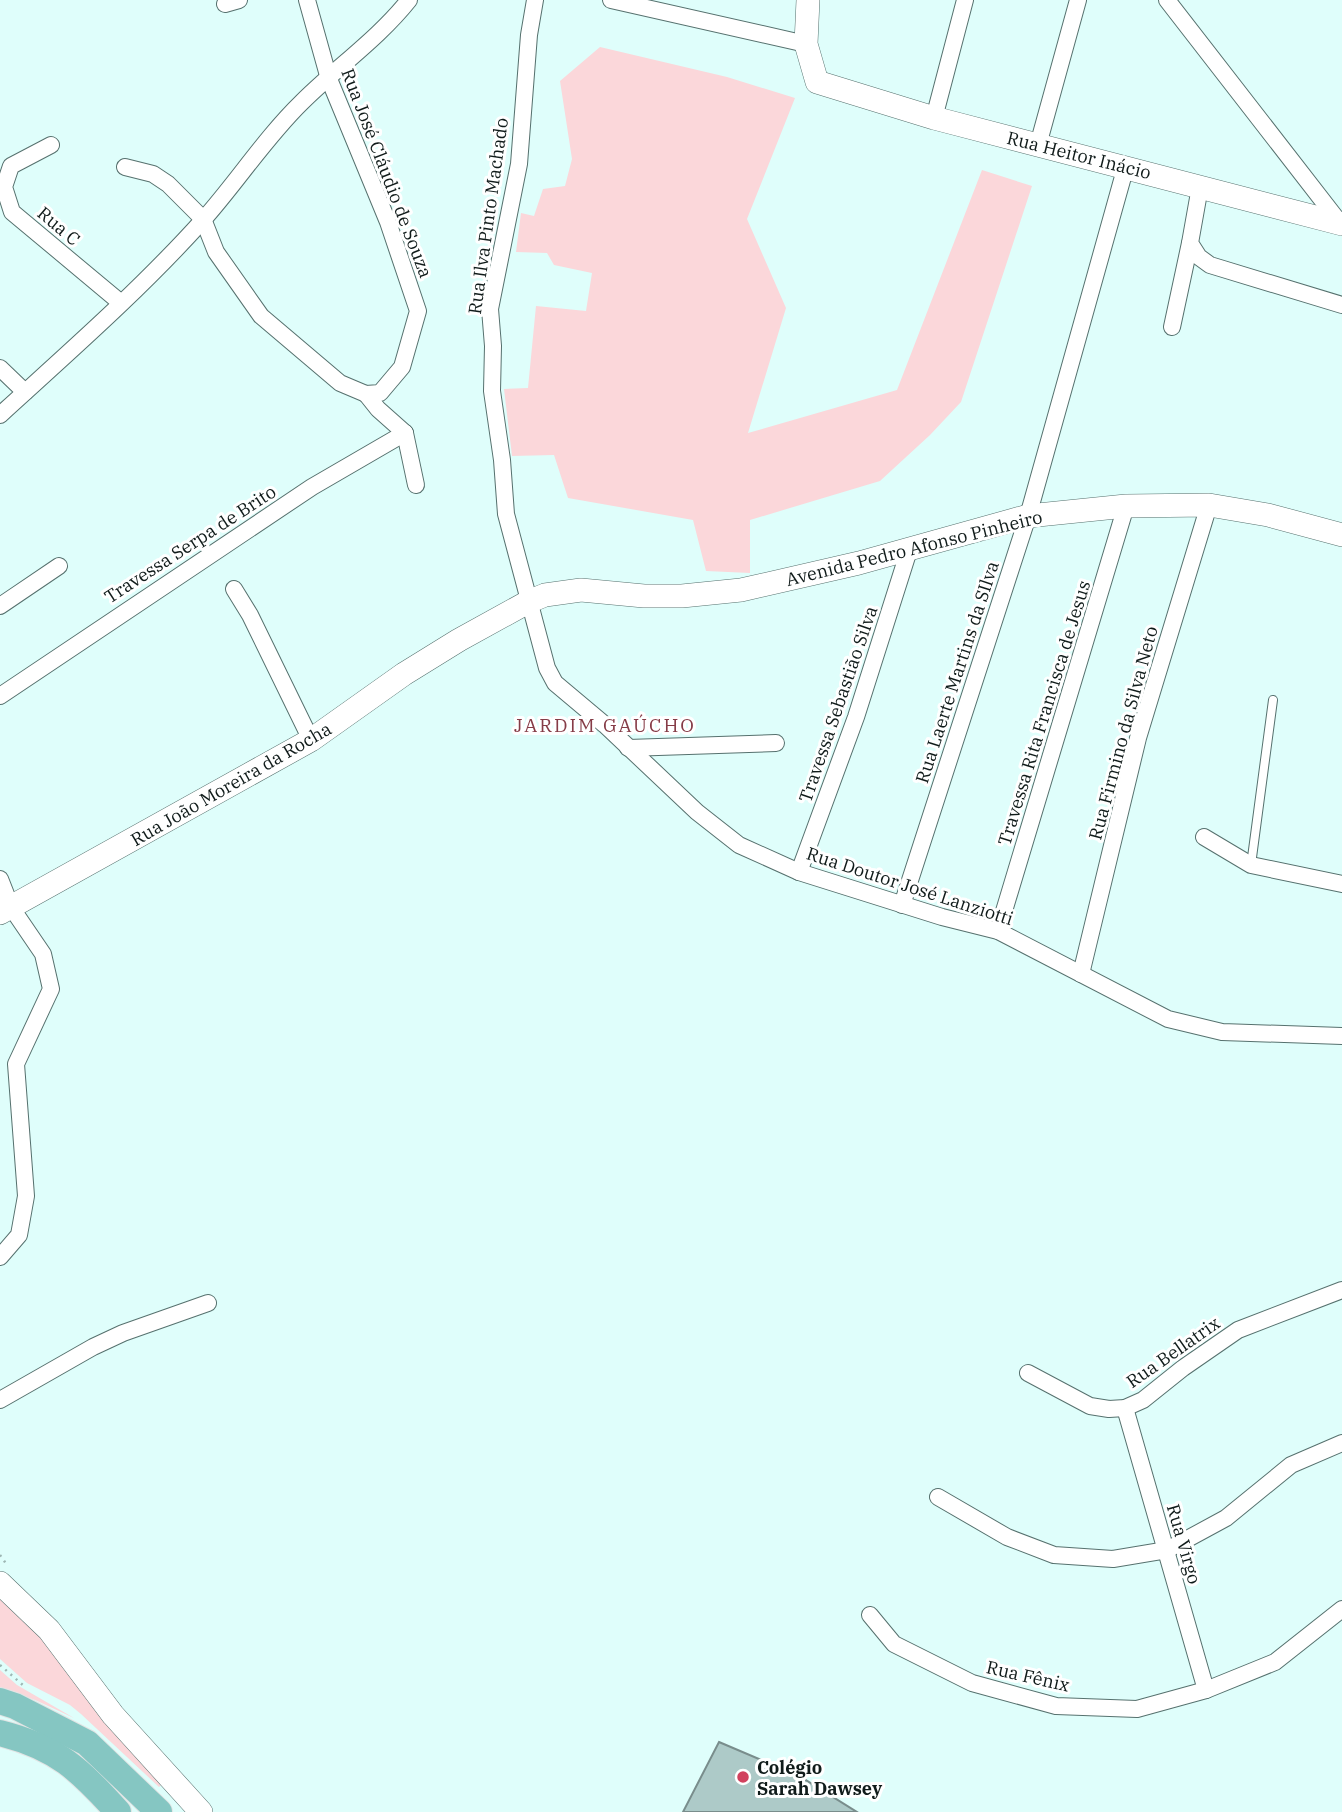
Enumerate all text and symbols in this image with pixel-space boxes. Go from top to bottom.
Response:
street label: Rua José Cláudio de Souza [336,65,438,281]
street label: Rua Ilva Pinto Machado [463,116,513,316]
street label: Rua Heitor Inácio [1004,126,1154,184]
street label: Rua C [33,201,85,251]
street label: Travessa Serpa de Brito [100,480,280,608]
street label: Avenida Pedro Afonso Pinheiro [783,505,1045,591]
street label: Rua Laerte Martins da SIlva [910,558,1004,786]
street label: Travessa Rita Francisca de Jesus [993,578,1095,848]
street label: Travessa Sebastião Silva [794,603,883,805]
street label: Rua Firmino da Silva Neto [1083,624,1163,842]
district label: JARDIM GAÚCHO [514,713,696,737]
street label: Rua João Moreira da Rocha [126,717,336,851]
street label: Rua Doutor José Lanziotti [804,842,1016,930]
street label: Rua Bellatrix [1122,1311,1224,1393]
street label: Rua Virgo [1162,1501,1206,1587]
street label: Rua Fênix [984,1655,1072,1697]
place label: Colégio Sarah Dawsey [757,1756,883,1800]
marker: Colégio Sarah Dawsey [735,1769,751,1785]

